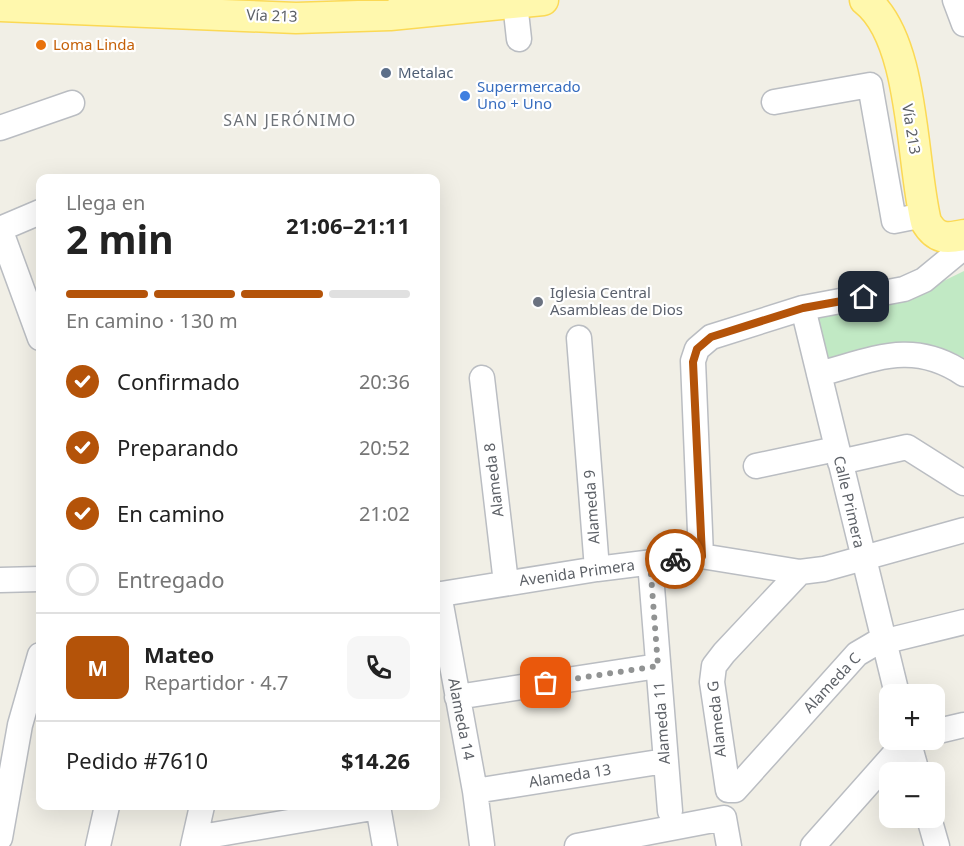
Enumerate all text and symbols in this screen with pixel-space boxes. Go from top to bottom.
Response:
street label: Vía 213 [246,4,298,26]
place label: Loma Linda [53,34,135,54]
marker: Loma Linda [34,38,48,52]
place label: Metalac [398,62,453,82]
marker: Metalac [379,66,393,80]
place label: Supermercado Uno + Uno [477,76,581,113]
marker: Supermercado Uno + Uno [458,89,472,103]
street label: Vía 213 [898,102,926,156]
district label: SAN JERÓNIMO [223,109,357,131]
text: Llega en [66,189,145,216]
text: 21:06–21:11 [286,210,410,240]
text: 2 min [66,212,173,265]
pin [838,271,889,322]
icon: home [847,280,880,313]
place label: Iglesia Central Asambleas de Dios [550,282,683,319]
marker: Iglesia Central Asambleas de Dios [531,295,545,309]
text: En camino · 130 m [66,307,238,334]
icon: check [66,365,99,398]
text: Confirmado [117,366,240,396]
text: 20:36 [359,368,410,395]
icon: check [66,431,99,464]
text: Preparando [117,432,239,462]
text: 20:52 [359,434,410,461]
street label: Alameda 8 [479,442,507,518]
street label: Calle Primera [830,454,870,550]
street label: Alameda 9 [578,469,604,545]
icon: check [66,497,99,530]
text: En camino [117,498,225,528]
text: 21:02 [359,500,410,527]
courier [645,529,705,589]
icon: bike [659,543,692,576]
street label: Avenida Primera [518,554,636,590]
text: Entregado [117,564,225,594]
button: phone [347,636,410,699]
text: Mateo [144,639,214,669]
street label: Alameda C [798,648,865,717]
text: M [87,652,108,682]
pin [520,657,571,708]
icon: bag [529,666,562,699]
text: Repartidor · 4.7 [144,669,289,696]
street label: Alameda 14 [444,676,480,762]
street label: Alameda G [702,680,730,758]
street label: Alameda 11 [648,681,674,765]
map controls [879,684,945,828]
button: + [879,684,945,750]
text: Pedido #7610 [66,745,208,775]
text: $14.26 [341,745,410,775]
street label: Alameda 13 [527,759,612,791]
button: − [879,762,945,828]

